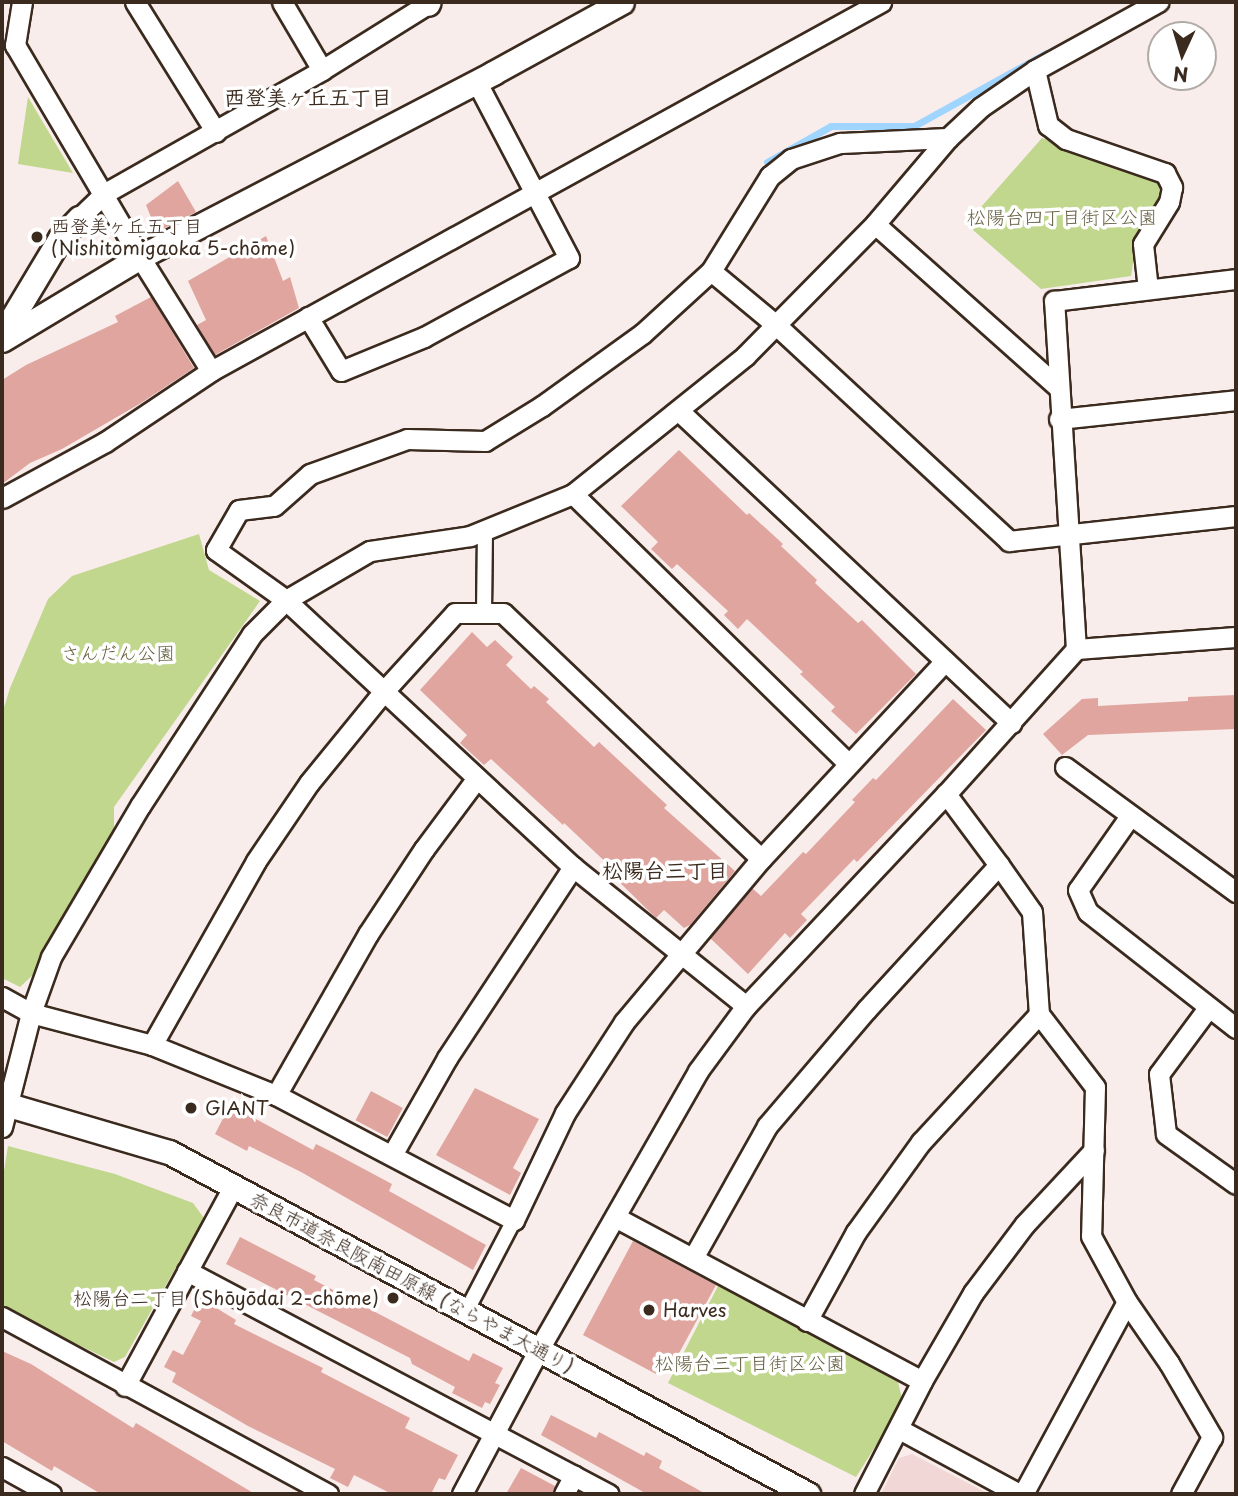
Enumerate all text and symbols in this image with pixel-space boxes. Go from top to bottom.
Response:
north arrow [1147,21,1217,91]
text: N [1172,60,1189,89]
district label: 西登美ヶ丘五丁目 [224,83,392,109]
park label: 松陽台四丁目街区公園 [967,206,1157,228]
place label: 西登美ヶ丘五丁目 (Nishitomigaoka 5-chōme) [51,215,296,259]
marker: 西登美ヶ丘五丁目 (Nishitomigaoka 5-chōme) [29,229,45,245]
park label: さんだん公園 [61,642,175,664]
district label: 松陽台三丁目 [602,856,728,882]
place label: GIANT [205,1097,269,1119]
marker: GIANT [183,1100,199,1116]
street label: 奈良市道奈良阪南田原線 (ならやま大通り) [246,1187,578,1377]
place label: 松陽台二丁目 (Shōyōdai 2-chōme) [73,1287,379,1309]
marker: 松陽台二丁目 (Shōyōdai 2-chōme) [385,1290,401,1306]
place label: Harves [663,1299,726,1321]
marker: Harves [641,1302,657,1318]
park label: 松陽台三丁目街区公園 [655,1352,845,1374]

